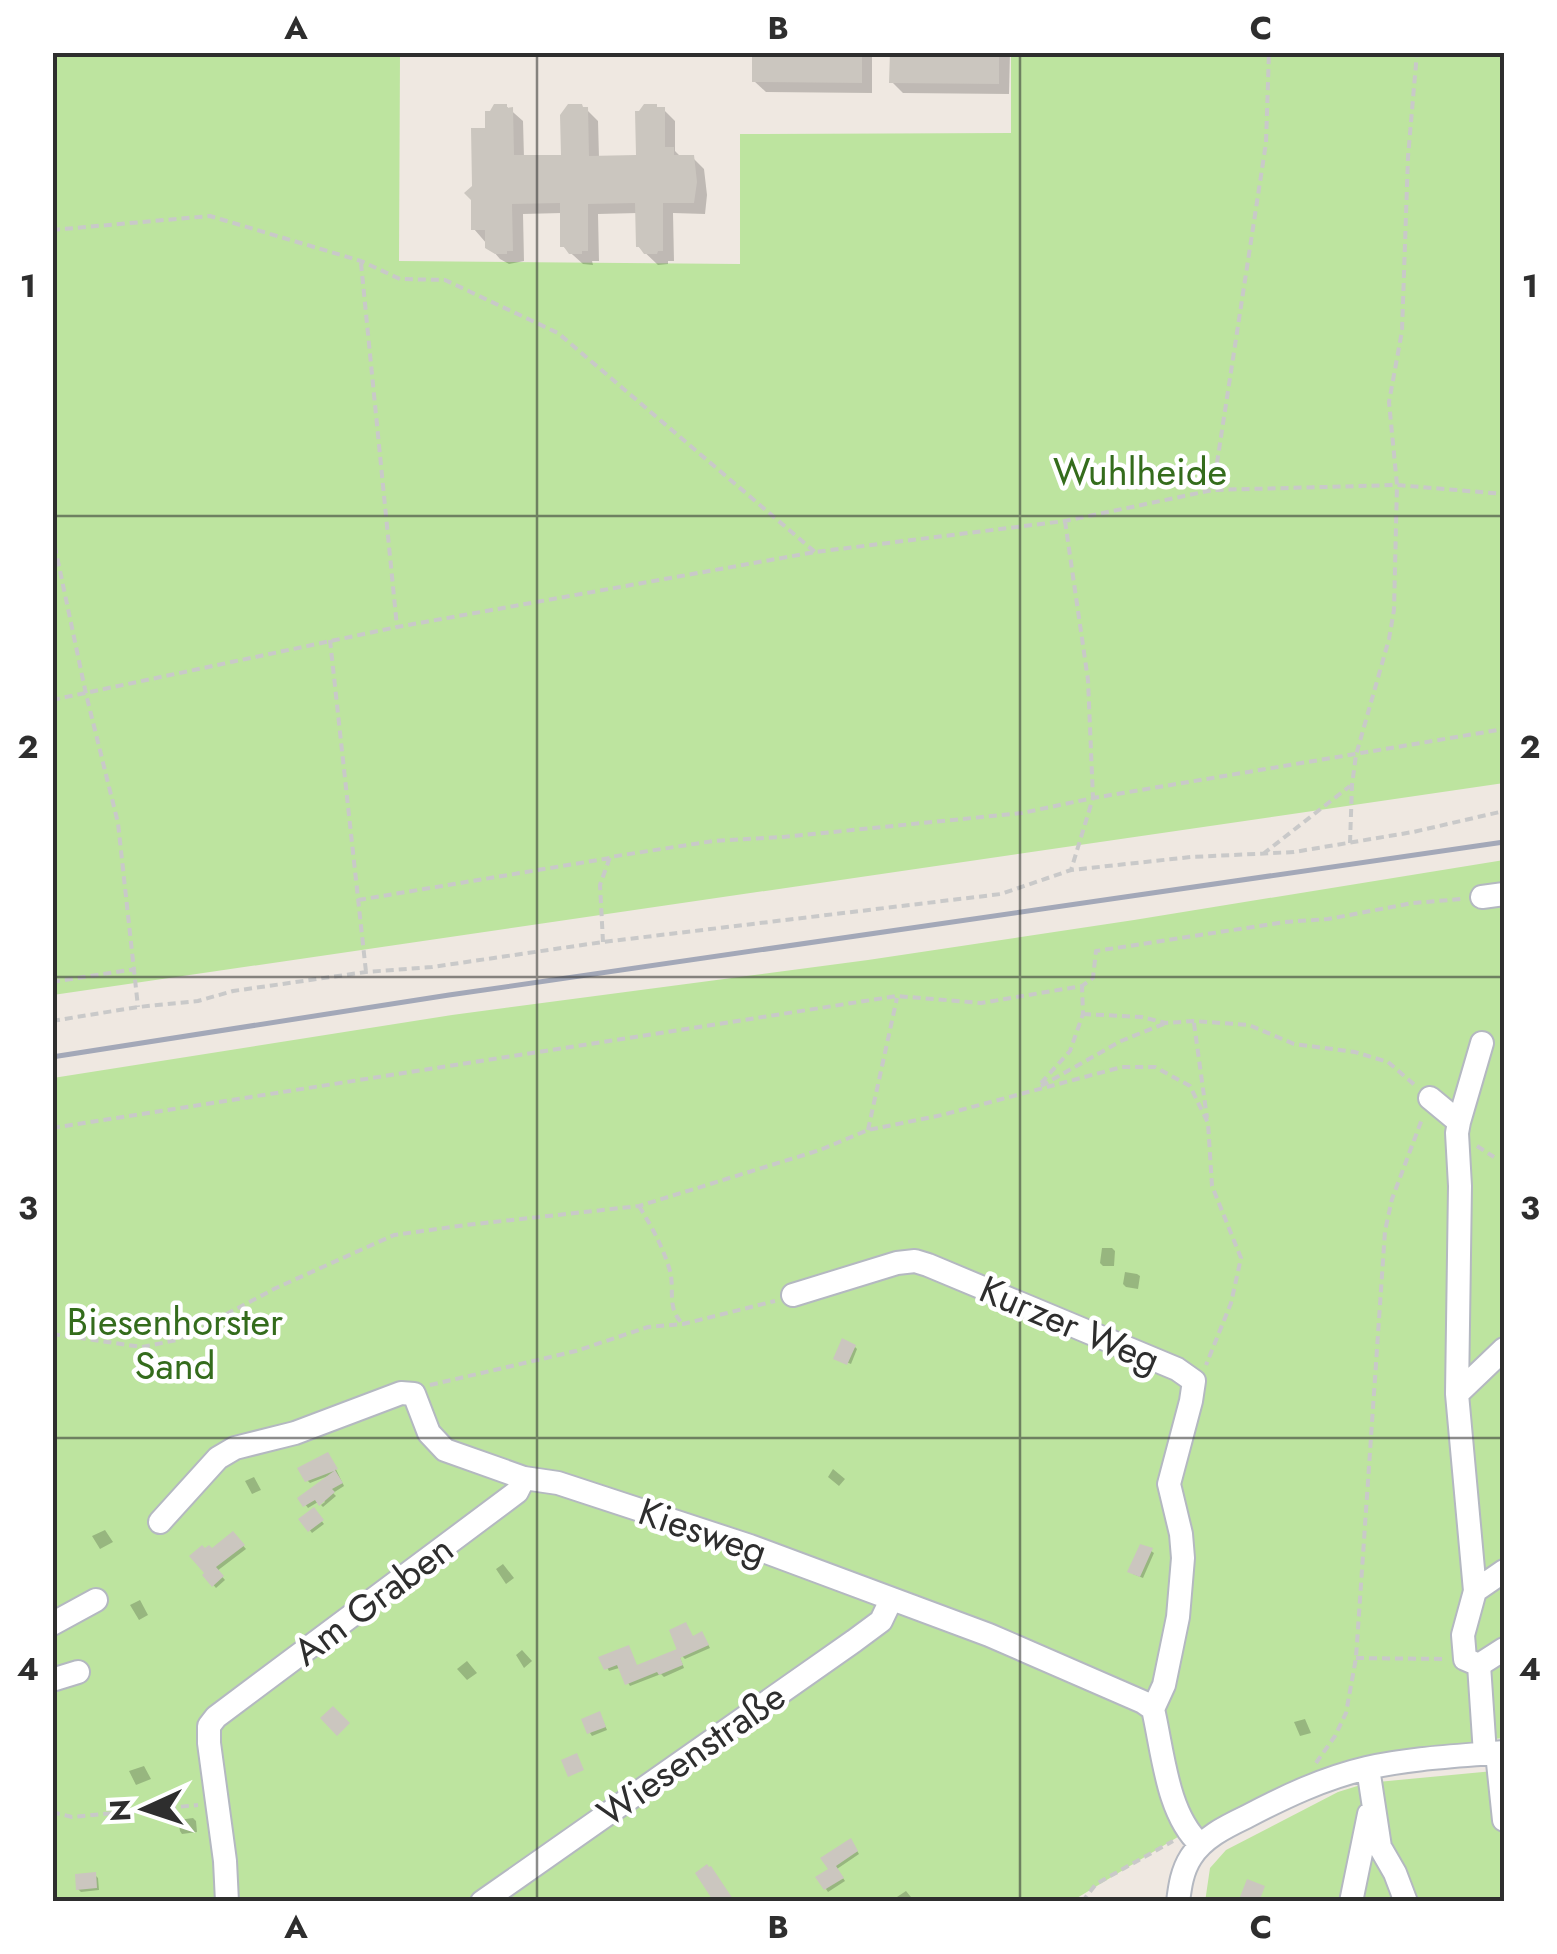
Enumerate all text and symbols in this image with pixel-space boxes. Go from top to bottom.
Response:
text: A [283,5,308,51]
text: B [767,5,789,51]
text: C [1250,5,1272,51]
text: 1 [20,263,36,309]
text: 1 [1522,263,1538,309]
park label: Wuhlheide [1053,444,1227,499]
text: 2 [18,724,39,770]
text: 2 [1520,724,1541,770]
text: 3 [18,1185,38,1231]
text: 3 [1520,1185,1540,1231]
street label: Kurzer Weg [971,1261,1169,1387]
park label: Biesenhorster Sand [67,1294,283,1393]
street label: Kiesweg [631,1483,775,1579]
street label: Am Graben [281,1521,465,1679]
text: 4 [17,1646,39,1692]
text: 4 [1519,1646,1541,1692]
street label: Wiesenstraße [586,1669,796,1839]
north arrow [95,1759,195,1859]
text: N [99,1798,142,1822]
text: A [283,1904,308,1950]
text: B [767,1904,789,1950]
text: C [1250,1904,1272,1950]

